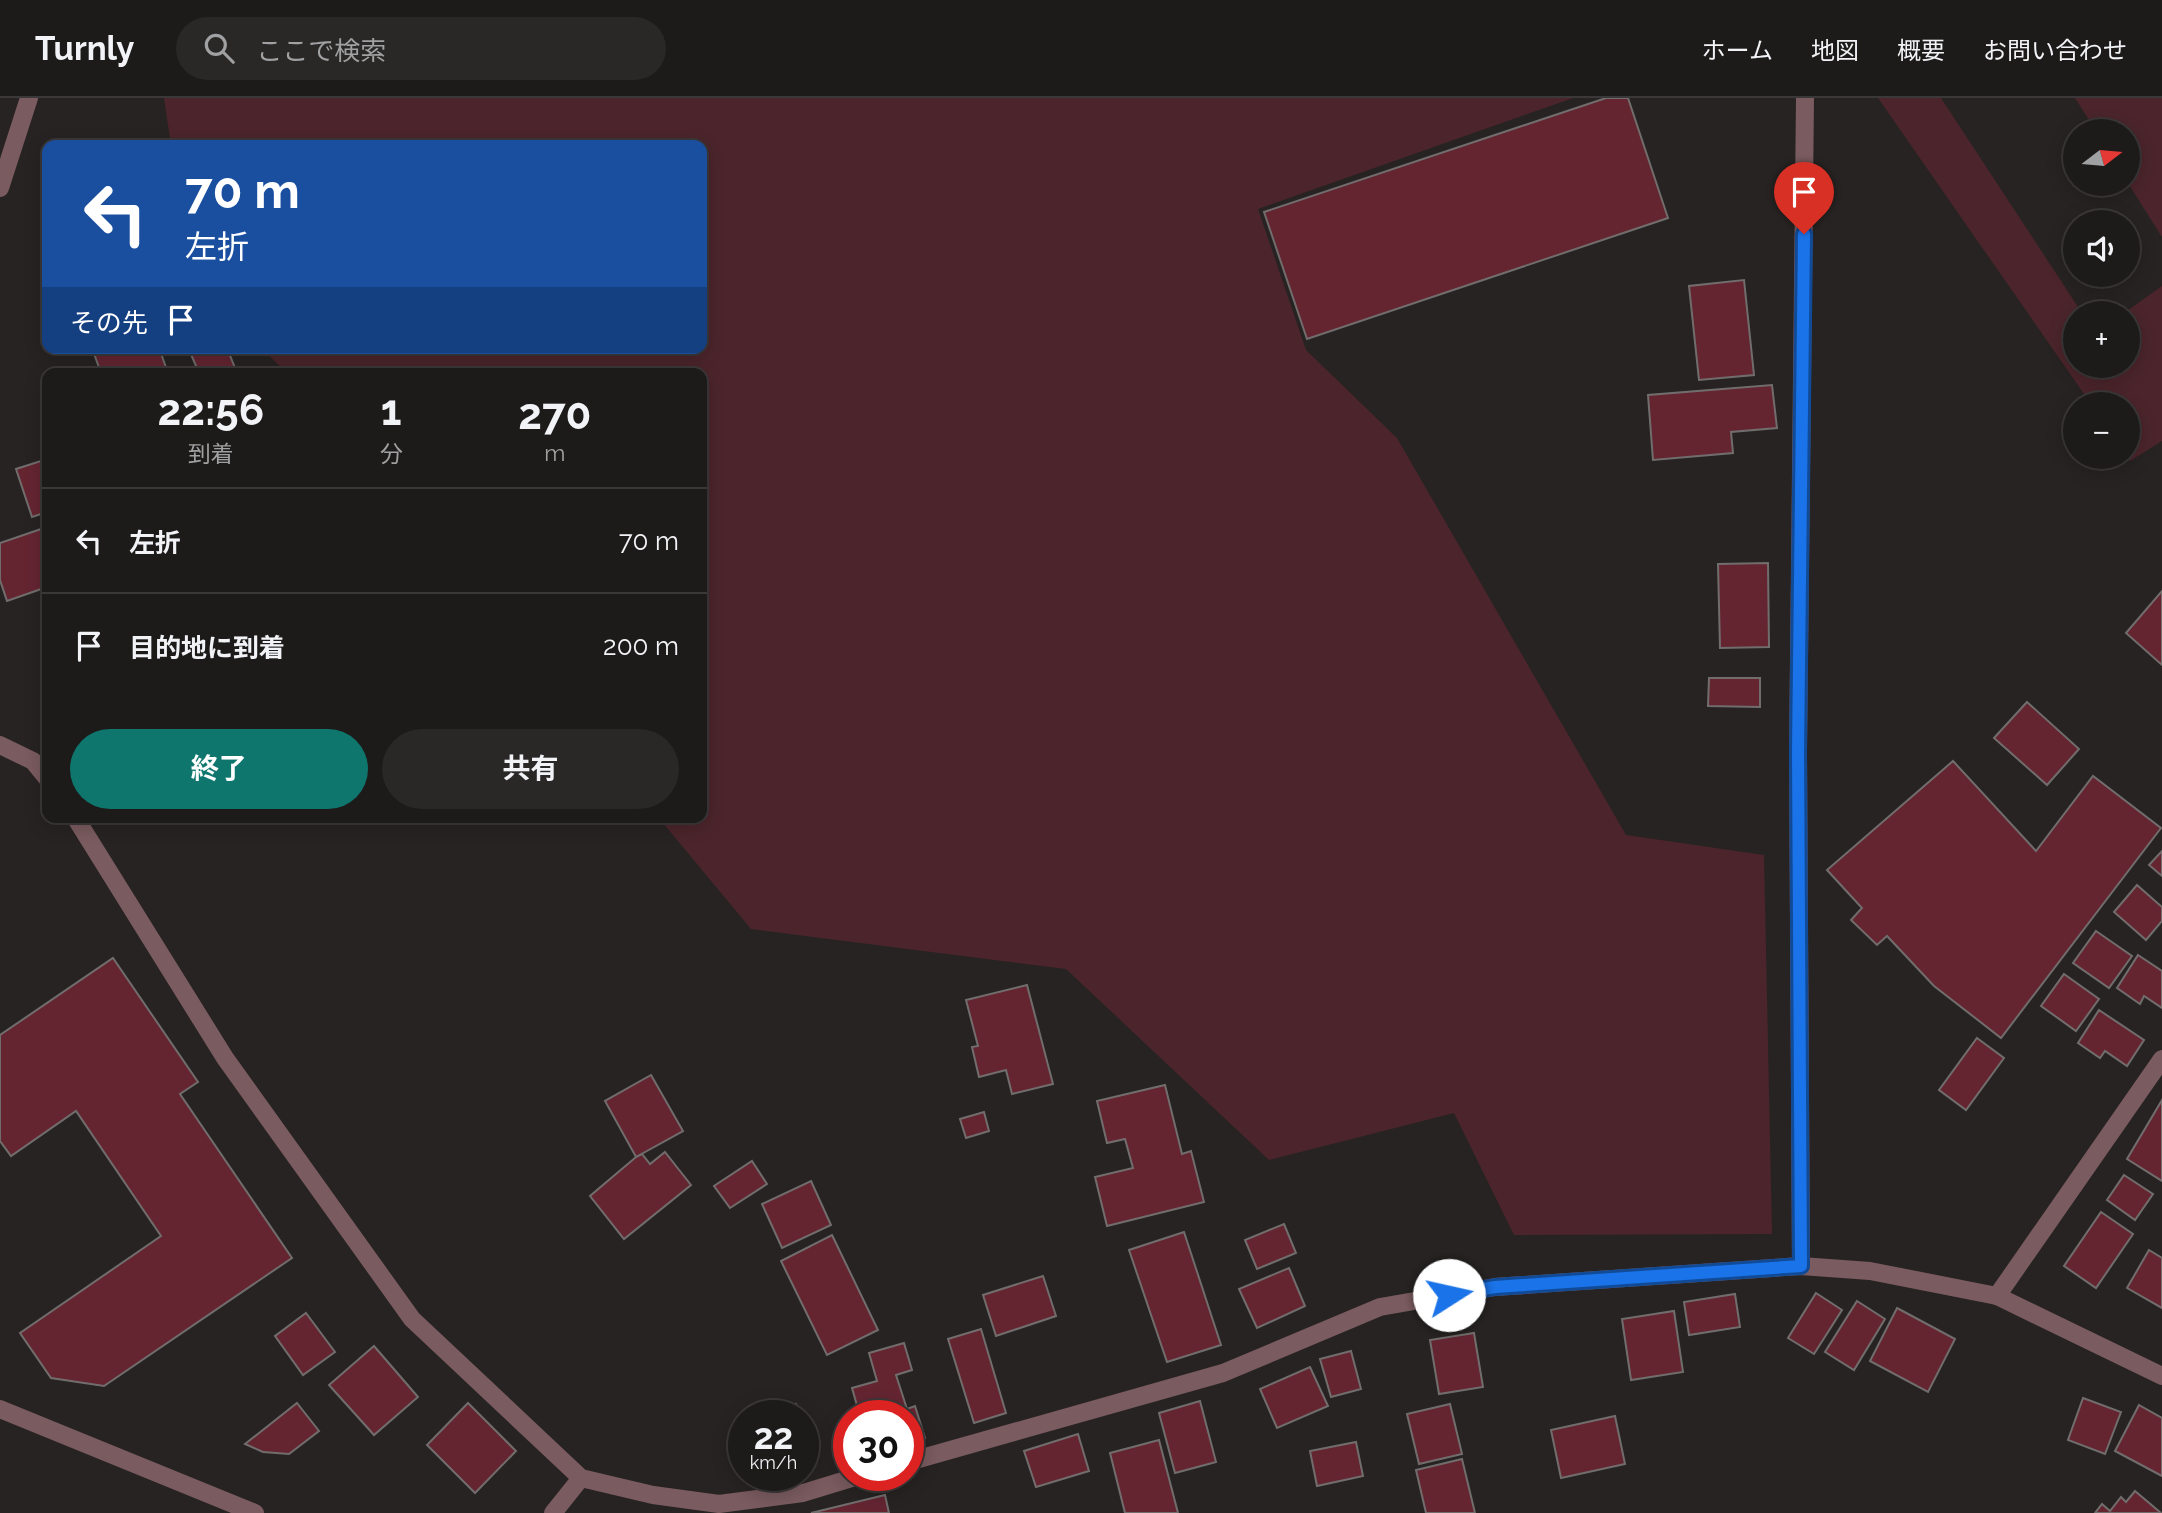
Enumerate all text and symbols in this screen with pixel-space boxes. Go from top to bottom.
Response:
search box [176,17,666,80]
text: Turnly [35,29,134,68]
icon: search [200,29,238,67]
text: ここで検索 [256,36,386,66]
text: ホーム [1702,36,1773,65]
text: 地図 [1811,36,1859,65]
text: 概要 [1897,36,1945,65]
text: お問い合わせ [1983,36,2127,65]
north arrow [2063,119,2140,196]
map controls [2063,119,2140,469]
text: 70 m [185,162,300,219]
pin [1774,162,1834,234]
icon: left [70,168,161,259]
icon: arrive [1785,173,1823,211]
button: sound [2063,210,2140,287]
text: 左折 [185,228,249,265]
icon: arrive [162,301,200,339]
button: + [2063,301,2140,378]
text: その先 [70,308,148,338]
text: 22:56 [158,386,264,435]
text: 1 [381,386,402,435]
text: 270 [518,390,591,439]
button: − [2063,392,2140,469]
text: m [544,439,565,466]
text: 到着 [188,440,234,467]
text: 分 [380,440,403,467]
icon: left [70,522,108,560]
text: 70 m [619,526,679,556]
text: 左折 [129,528,181,558]
icon: arrive [70,627,108,665]
text: 200 m [603,631,679,661]
text: 目的地に到着 [129,633,285,663]
button: 終了 [70,729,368,809]
button: 共有 [382,729,679,809]
position arrow [1412,1258,1486,1332]
speed limit sign: 30 [833,1400,924,1491]
text: 22 [754,1416,793,1457]
text: km/h [750,1452,797,1473]

